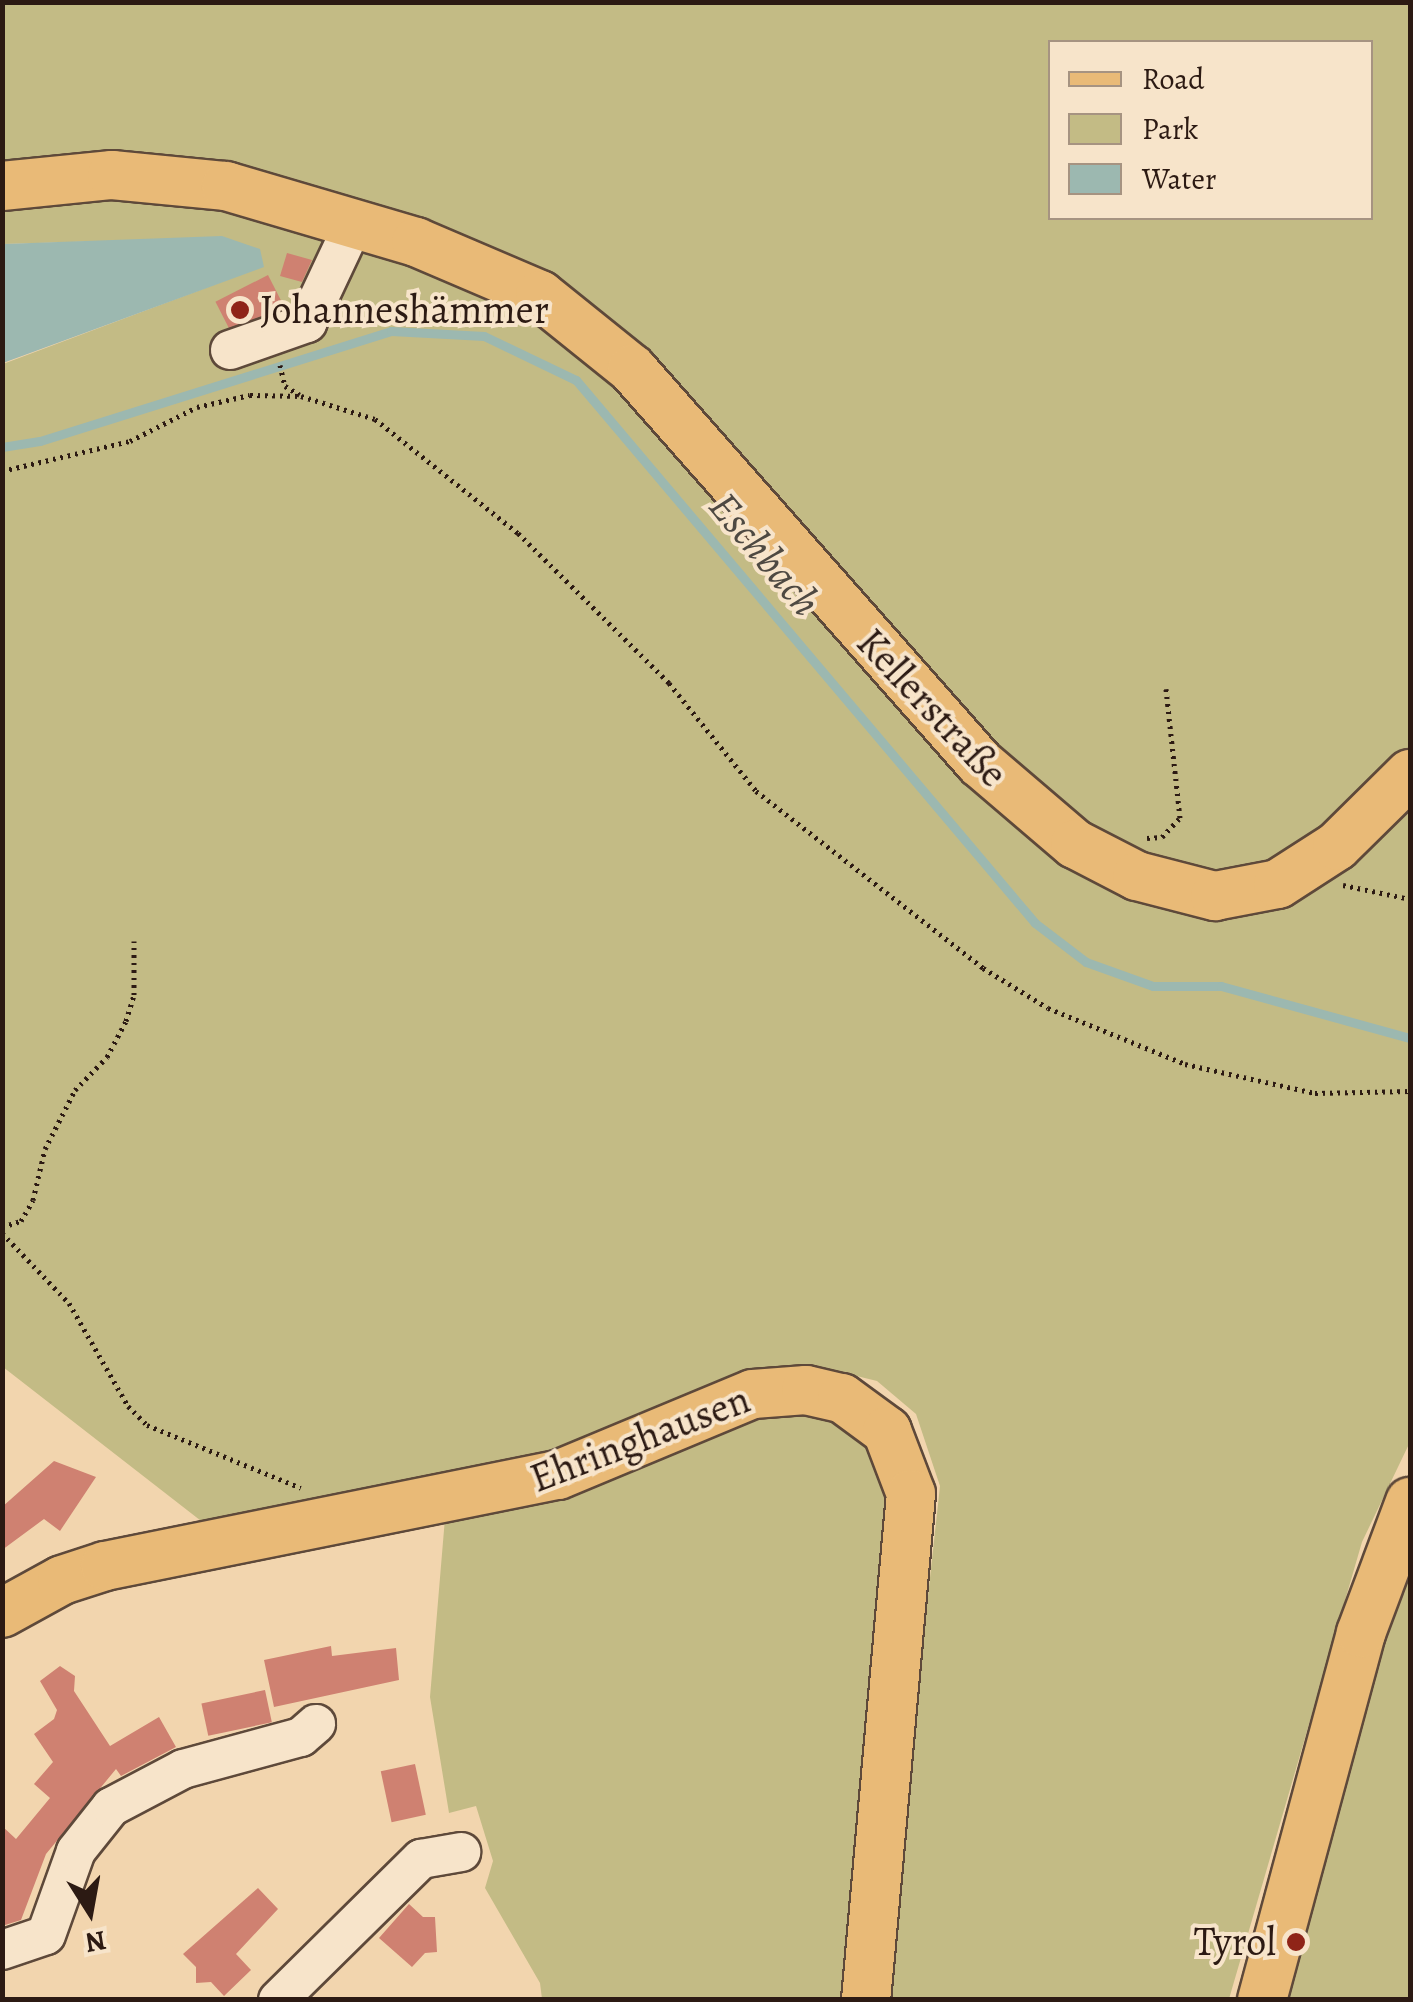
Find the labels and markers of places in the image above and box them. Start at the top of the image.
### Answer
place label: Johanneshämmer [260,286,549,334]
marker: Johanneshämmer [229,299,251,321]
place label: Tyrol [1194,1918,1276,1966]
marker: Tyrol [1285,1931,1307,1953]

